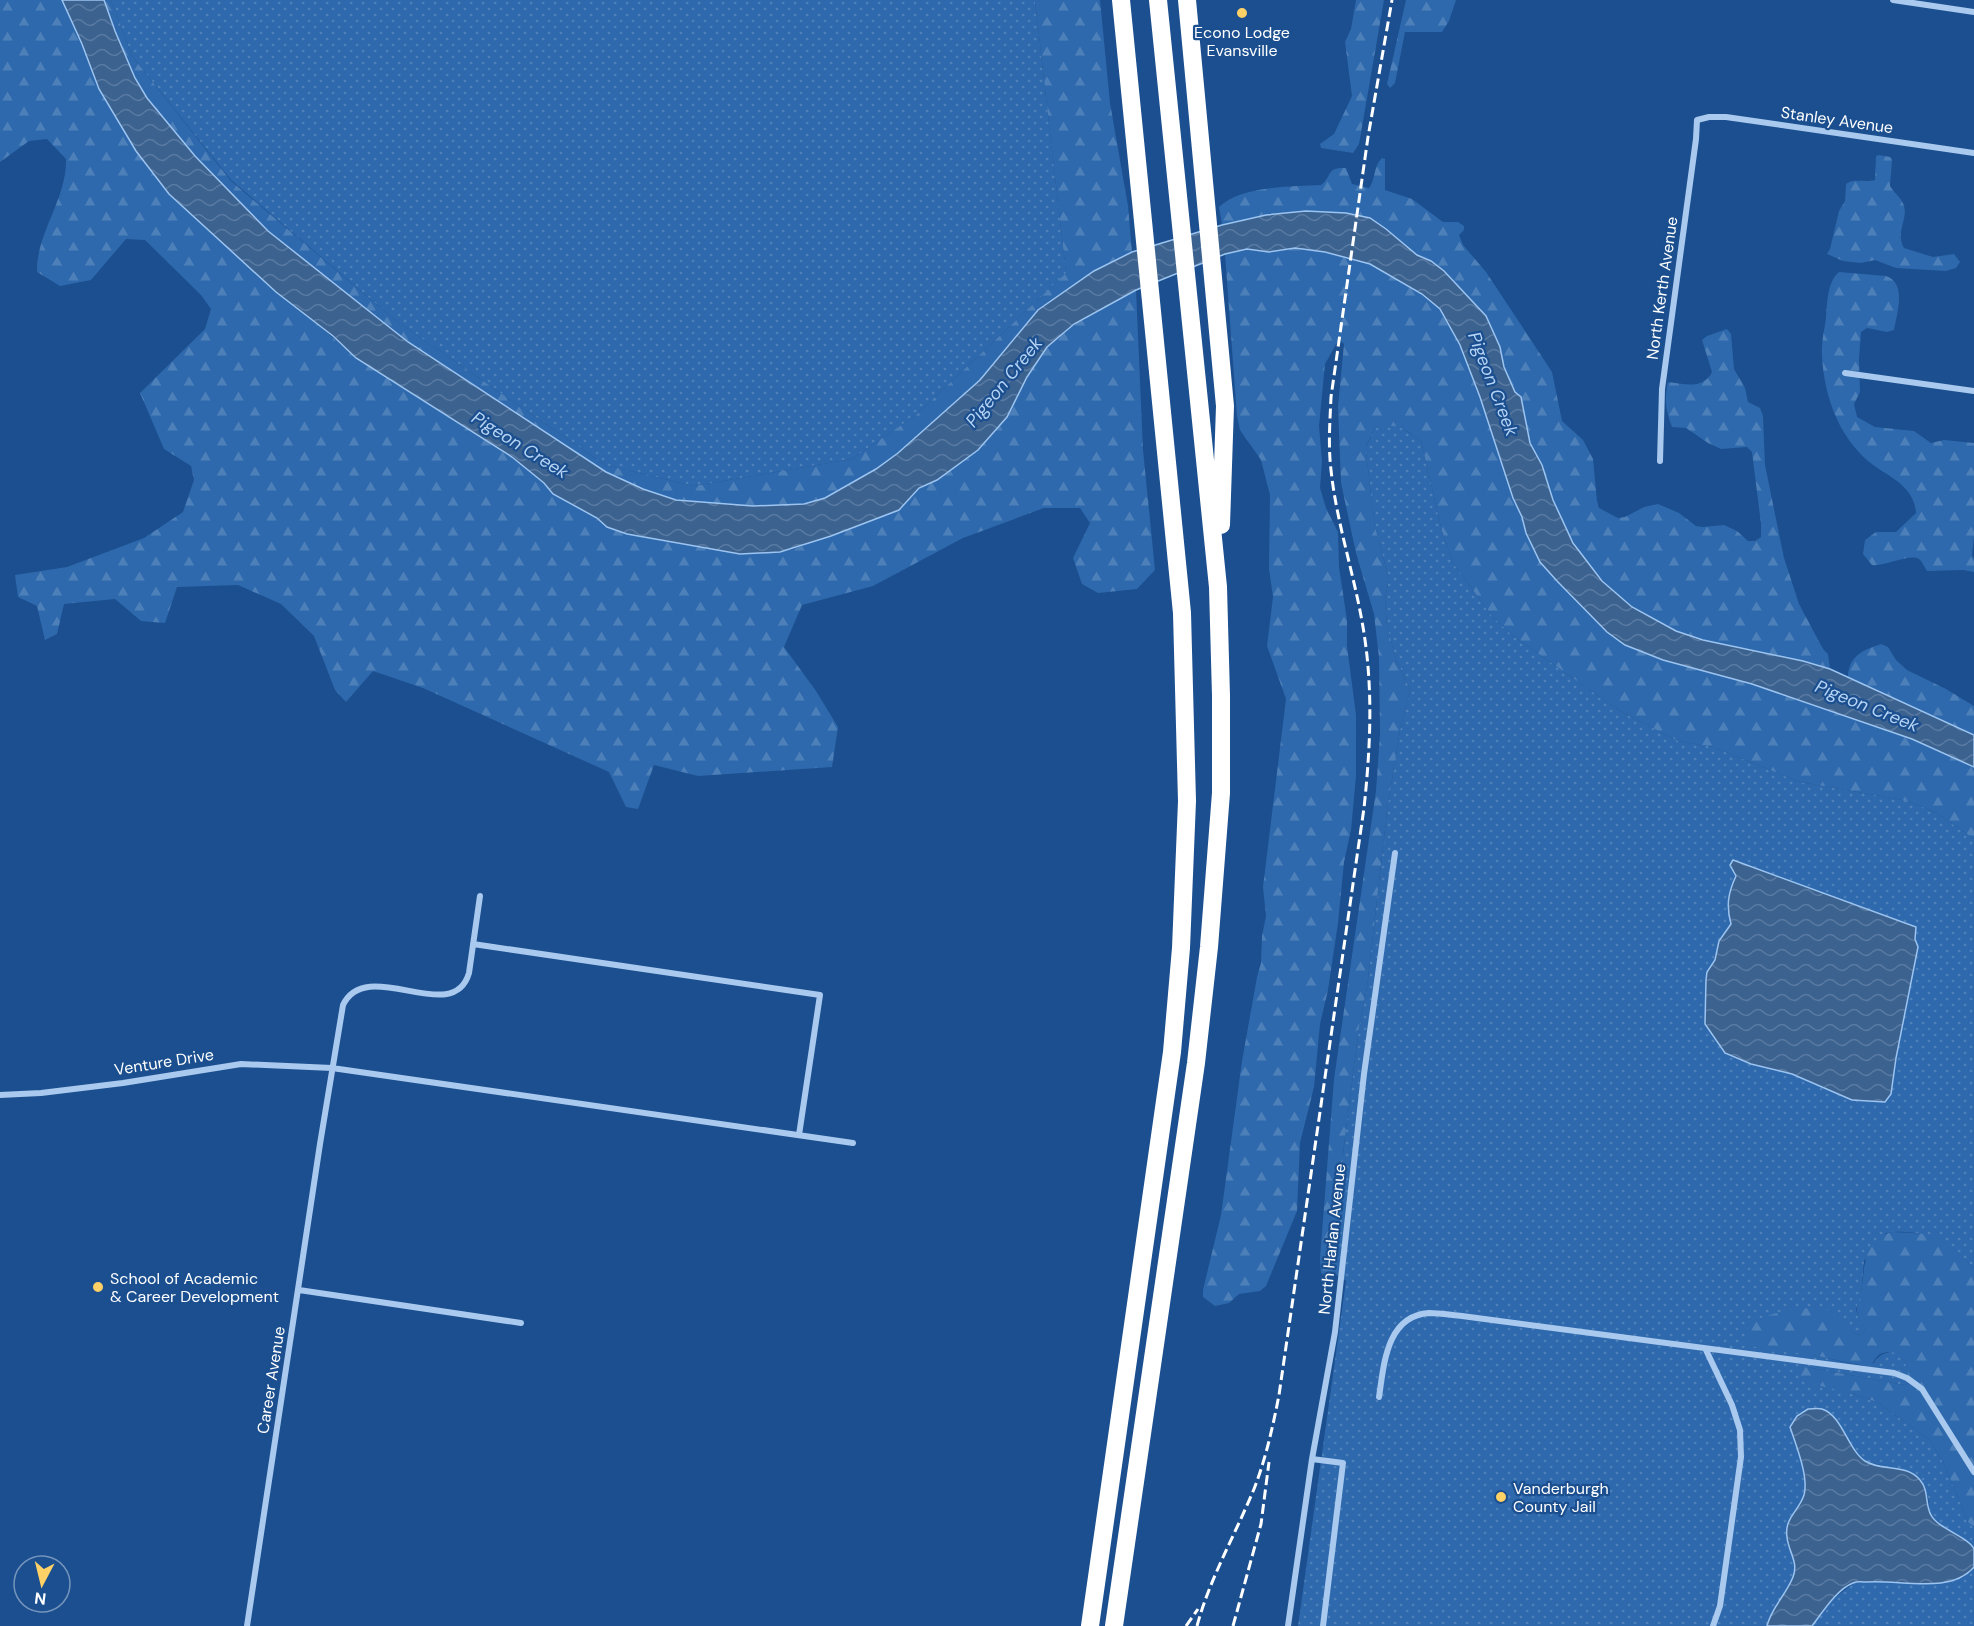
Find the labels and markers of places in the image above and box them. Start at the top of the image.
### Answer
marker: Econo Lodge Evansville [1235,6,1249,20]
place label: Econo Lodge Evansville [1194,22,1290,61]
place label: School of Academic & Career Development [110,1268,279,1307]
marker: School of Academic & Career Development [91,1280,105,1294]
place label: Vanderburgh County Jail [1513,1478,1609,1517]
marker: Vanderburgh County Jail [1494,1490,1508,1504]

